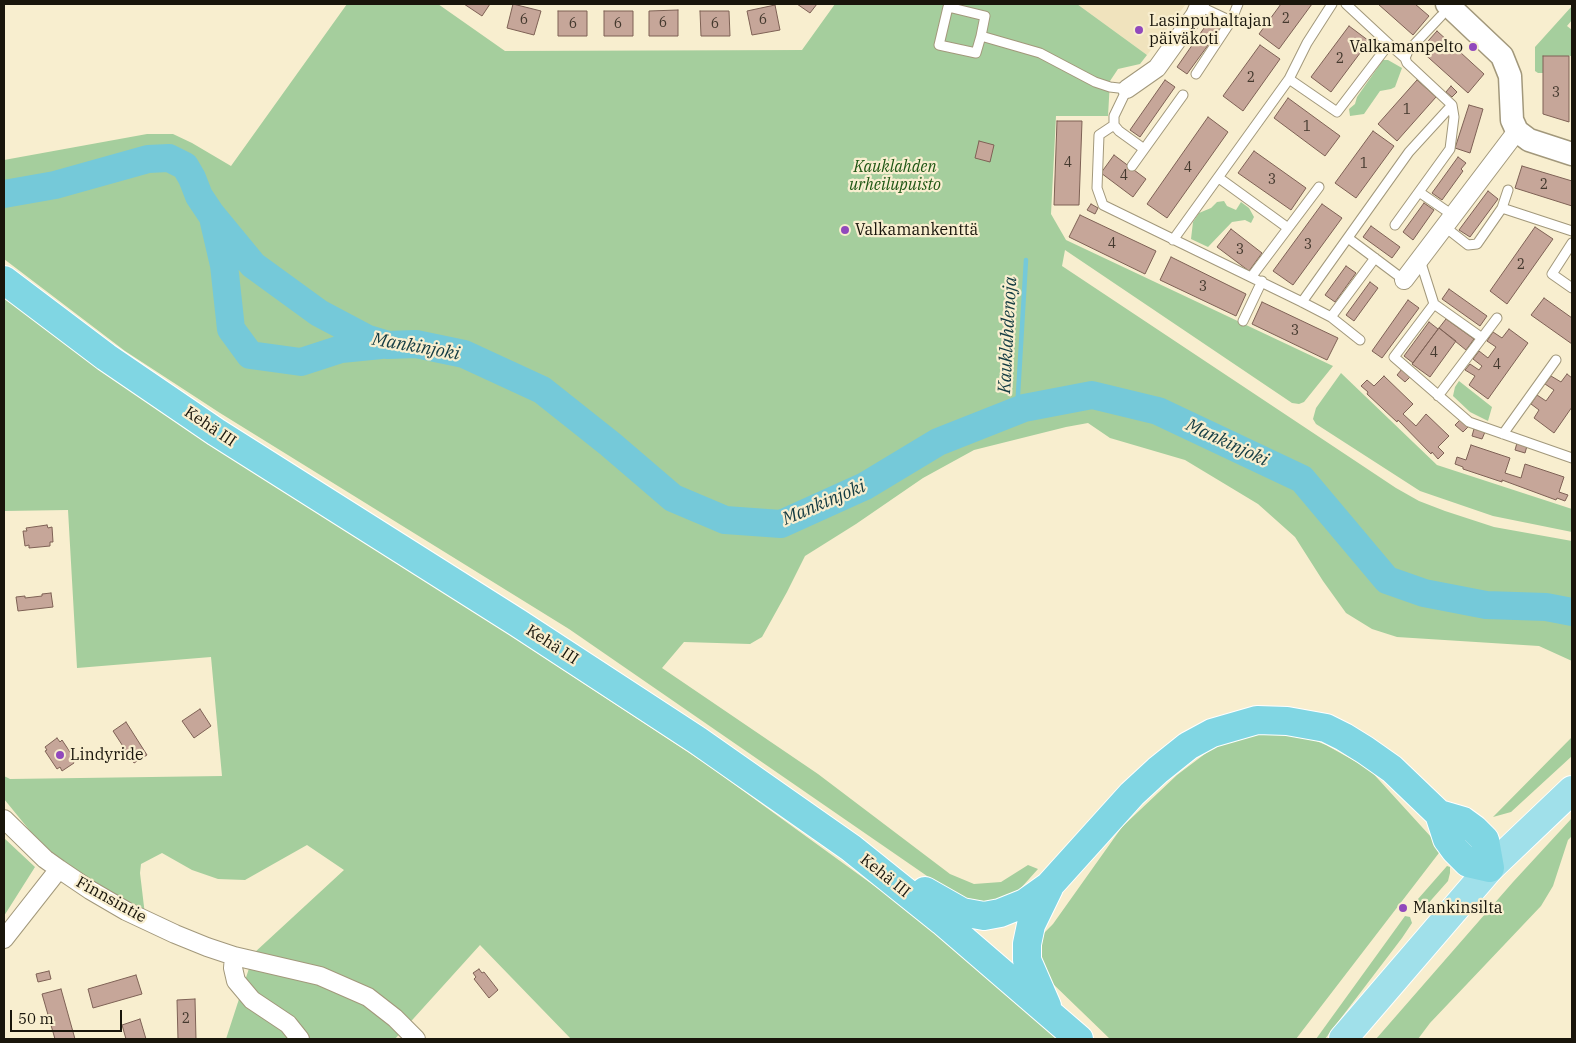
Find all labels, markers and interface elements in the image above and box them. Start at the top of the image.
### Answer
place label: Lasinpuhaltajan päiväkoti [1149,11,1272,49]
house number: 2 [1282,11,1290,27]
house number: 6 [520,12,528,28]
house number: 6 [759,12,767,28]
house number: 6 [659,15,667,31]
house number: 6 [569,16,577,32]
house number: 6 [614,16,622,32]
house number: 6 [711,16,719,32]
marker: Lasinpuhaltajan päiväkoti [1133,24,1145,36]
place label: Valkamanpelto [1350,37,1463,57]
marker: Valkamanpelto [1467,41,1479,53]
house number: 2 [1336,51,1344,67]
house number: 2 [1247,70,1255,86]
house number: 3 [1552,85,1560,101]
house number: 1 [1403,102,1411,118]
house number: 1 [1303,119,1311,135]
house number: 4 [1064,155,1072,171]
house number: 1 [1360,156,1368,172]
park label: Kauklahden urheilupuisto [849,157,941,195]
house number: 4 [1184,160,1192,176]
house number: 4 [1120,168,1128,184]
house number: 3 [1268,172,1276,188]
house number: 2 [1540,177,1548,193]
place label: Valkamankenttä [855,220,978,240]
marker: Valkamankenttä [839,224,851,236]
house number: 4 [1108,236,1116,252]
house number: 3 [1304,237,1312,253]
house number: 3 [1236,242,1244,258]
house number: 2 [1517,257,1525,273]
water label: Kauklahdenoja [994,276,1022,394]
house number: 3 [1199,279,1207,295]
house number: 3 [1291,323,1299,339]
water label: Mankinjoki [371,329,461,365]
house number: 4 [1430,345,1438,361]
house number: 4 [1493,357,1501,373]
street label: Kehä III [180,403,240,451]
water label: Mankinjoki [1182,415,1272,471]
water label: Mankinjoki [779,476,869,530]
street label: Kehä III [522,621,582,669]
place label: Lindyride [70,745,143,765]
marker: Lindyride [54,749,66,761]
street label: Kehä III [856,850,914,902]
street label: Finnsintie [72,873,150,927]
place label: Mankinsilta [1413,898,1503,918]
marker: Mankinsilta [1397,902,1409,914]
scale bar [12,1000,125,1032]
text: 50 m [18,1009,54,1028]
house number: 2 [182,1011,190,1027]

